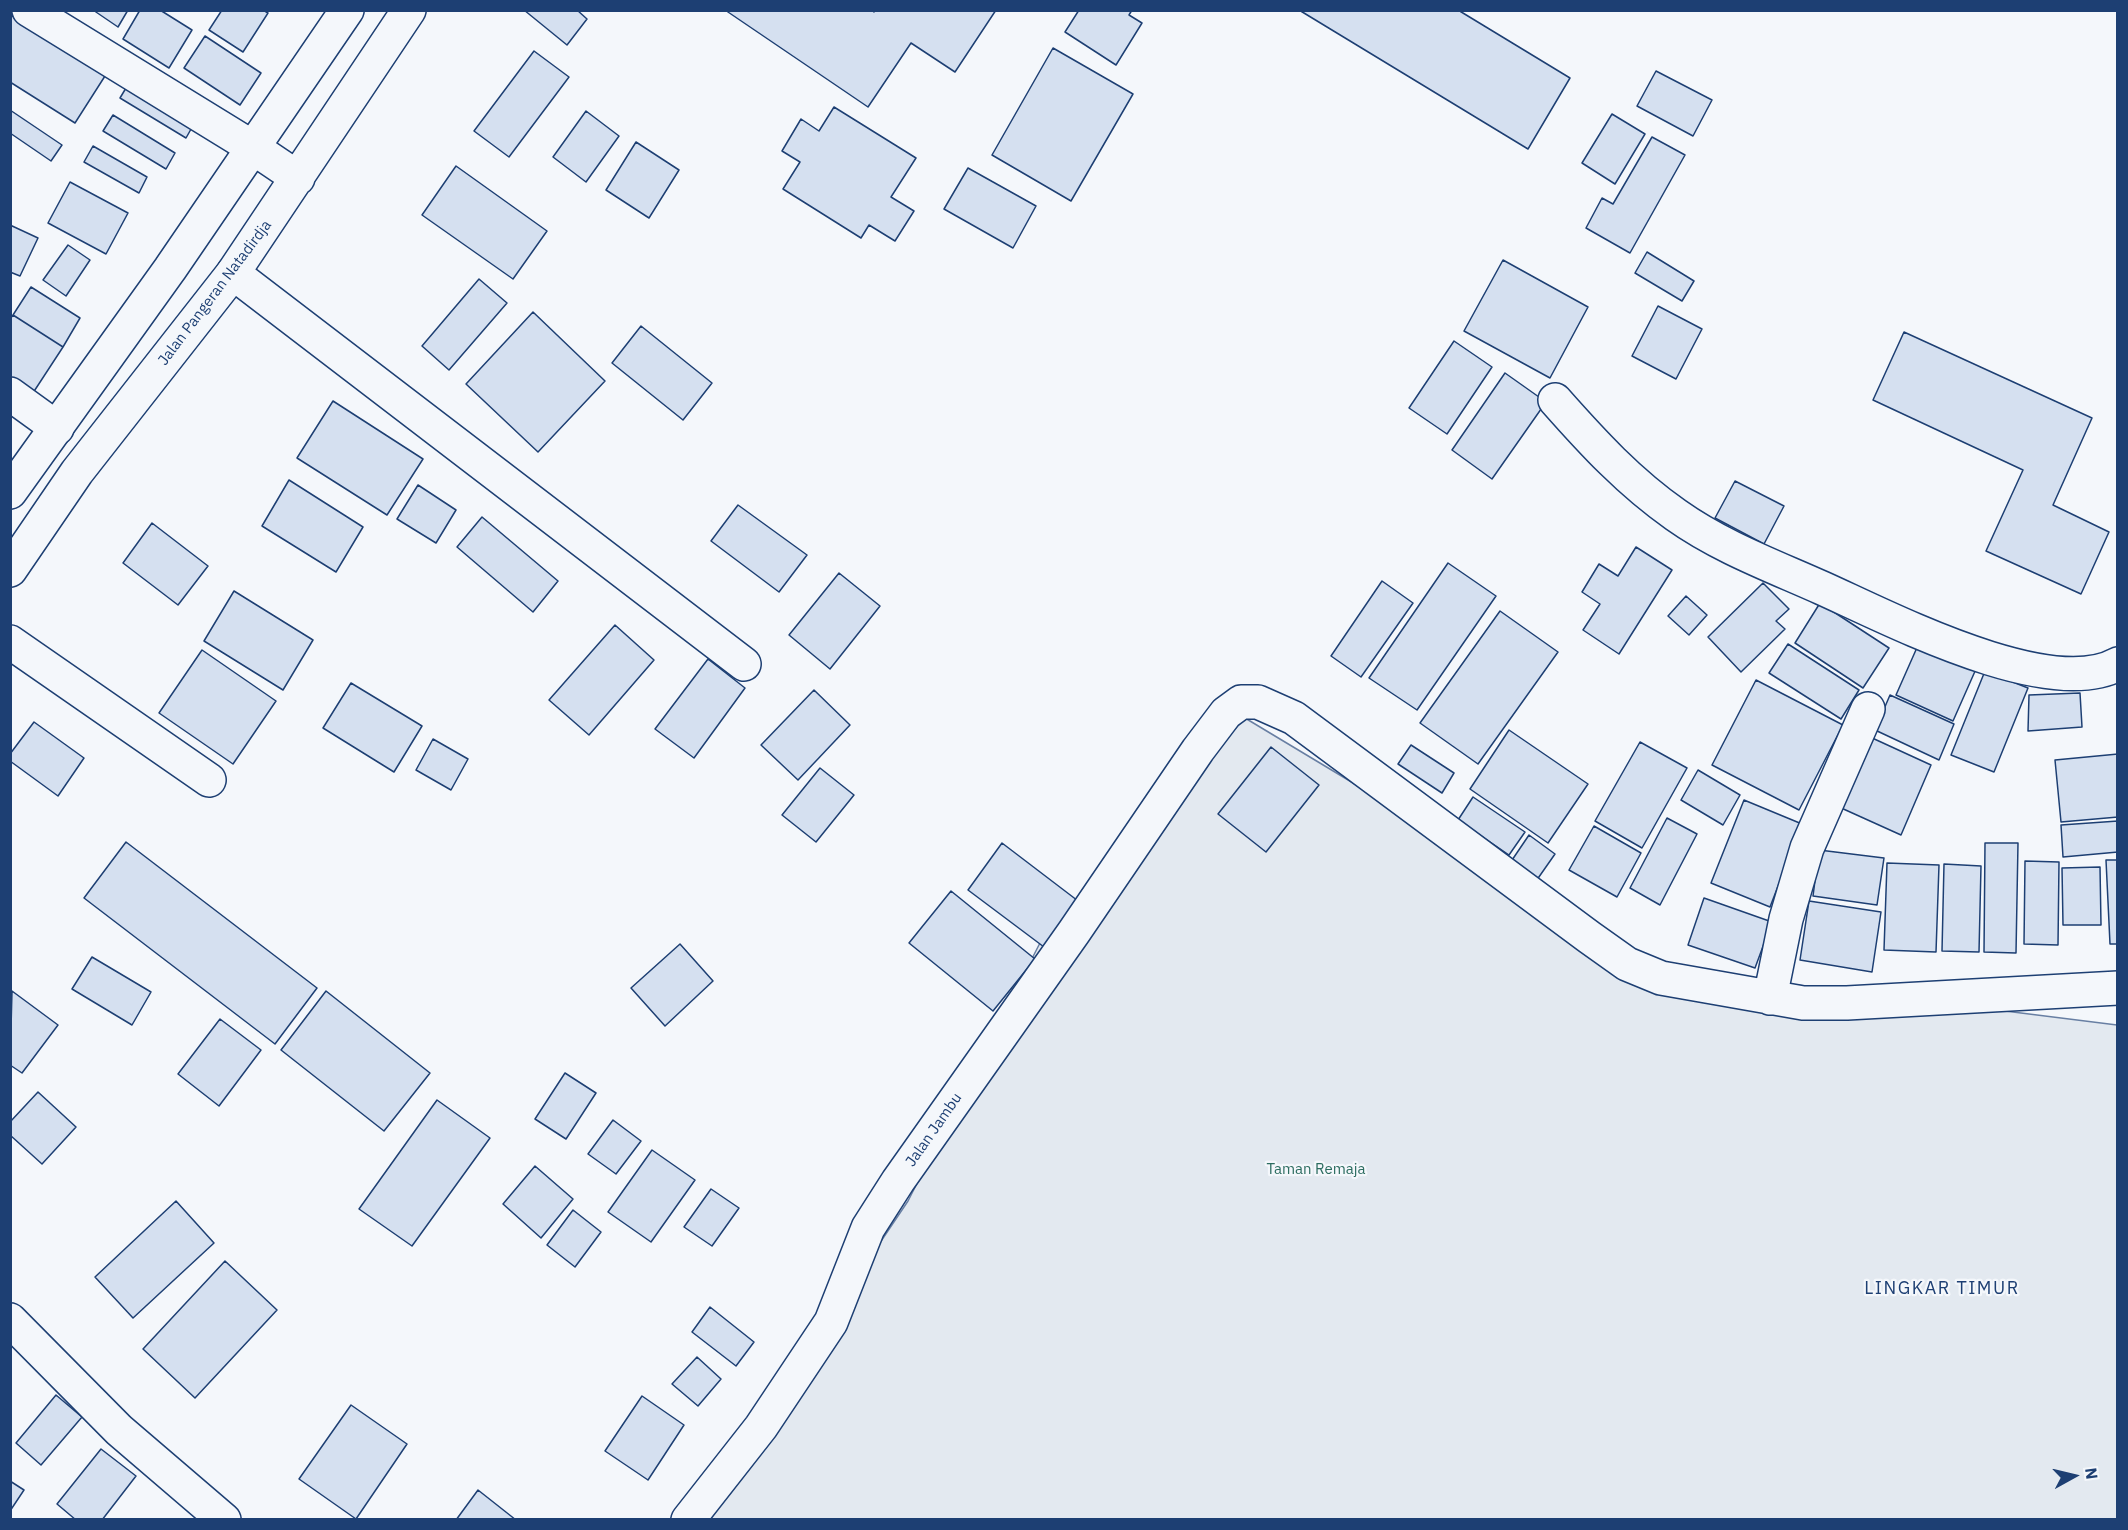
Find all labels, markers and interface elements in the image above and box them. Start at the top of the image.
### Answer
street label: Jalan Pangeran Natadirdja [155,217,275,369]
street label: Jalan Jambu [902,1090,966,1170]
park label: Taman Remaja [1266,1161,1366,1179]
district label: LINGKAR TIMUR [1864,1278,2020,1300]
north arrow [2044,1446,2104,1506]
text: N [2081,1466,2103,1481]

